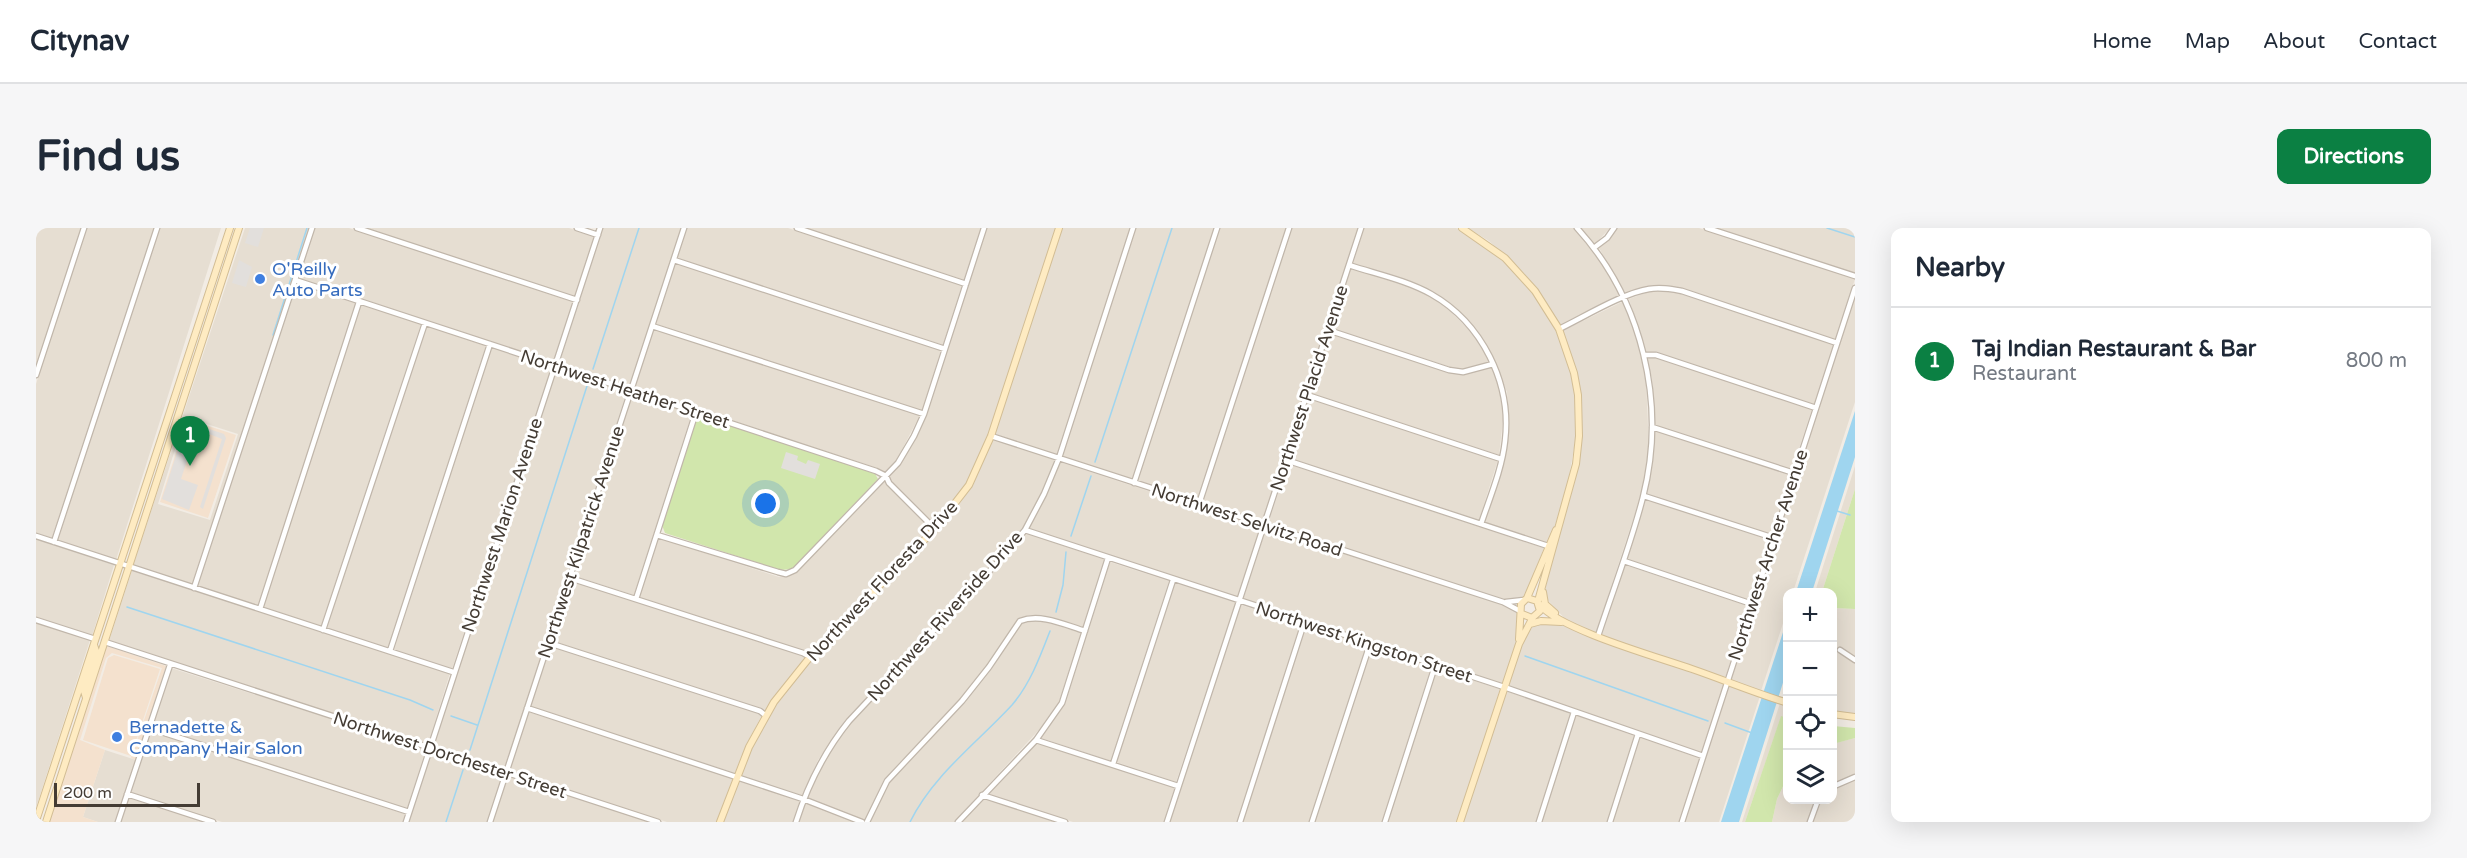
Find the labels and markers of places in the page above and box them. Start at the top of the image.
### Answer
place label: O'Reilly Auto Parts [272,258,363,301]
marker: O'Reilly Auto Parts [253,272,267,286]
pin: 1 [170,416,210,466]
place label: Bernadette & Company Hair Salon [129,716,303,759]
marker: Bernadette & Company Hair Salon [110,730,124,744]

